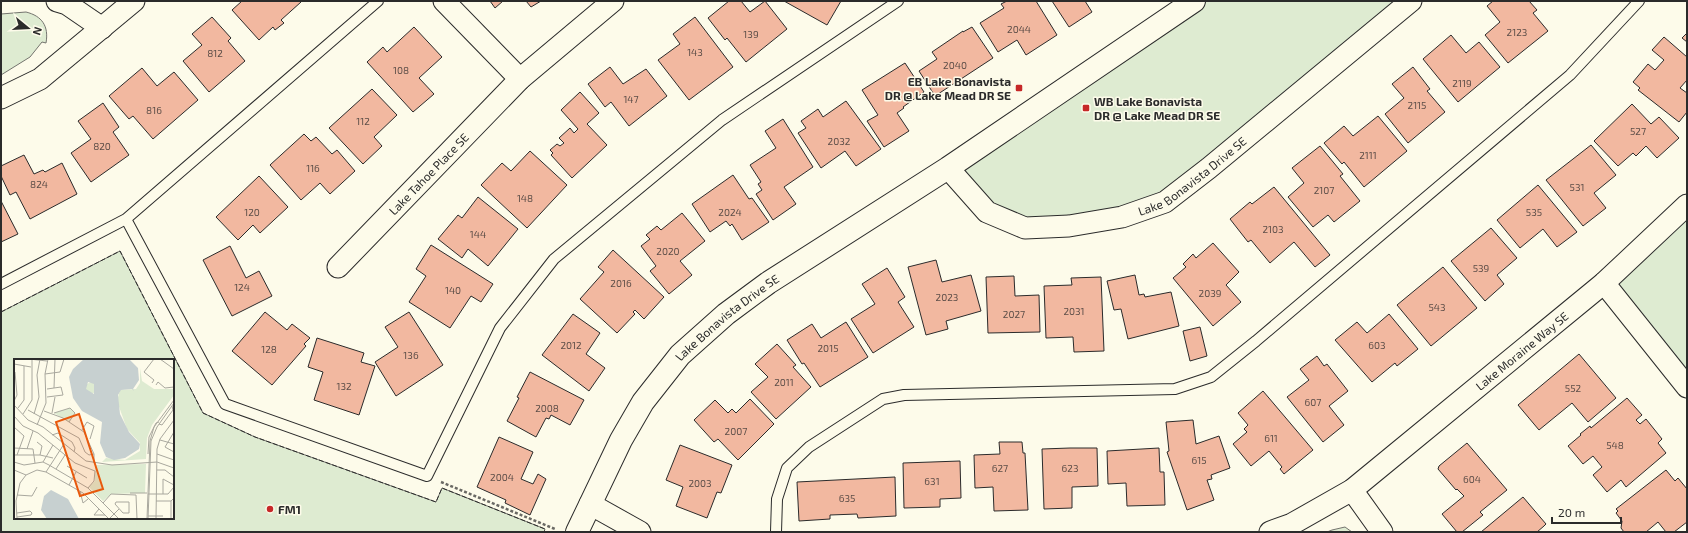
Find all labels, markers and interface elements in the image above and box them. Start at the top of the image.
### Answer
north arrow [8,8,48,48]
house number: 2044 [1007,23,1031,35]
text: N [31,25,45,37]
house number: 2123 [1507,26,1527,38]
house number: 139 [743,28,759,40]
house number: 143 [687,46,703,58]
house number: 812 [207,47,223,59]
house number: 2040 [943,59,967,71]
house number: 108 [393,64,409,76]
place label: EB Lake Bonavista DR @ Lake Mead DR SE [885,74,1011,102]
house number: 2119 [1452,77,1472,89]
marker: EB Lake Bonavista DR @ Lake Mead DR SE [1014,83,1024,93]
house number: 147 [623,93,639,105]
place label: WB Lake Bonavista DR @ Lake Mead DR SE [1094,94,1220,122]
house number: 2115 [1408,99,1426,111]
marker: WB Lake Bonavista DR @ Lake Mead DR SE [1081,103,1091,113]
house number: 816 [146,104,162,116]
house number: 112 [356,115,370,127]
house number: 527 [1630,125,1646,137]
street label: Lake Tahoe Place SE [386,130,471,217]
street label: Lake Bonavista Drive SE [1136,133,1249,218]
house number: 2032 [828,135,851,147]
house number: 820 [93,140,111,152]
house number: 2111 [1359,149,1377,161]
house number: 116 [306,162,320,174]
house number: 824 [30,178,48,190]
house number: 531 [1570,181,1584,193]
house number: 2107 [1314,184,1334,196]
house number: 148 [517,192,533,204]
house number: 120 [244,206,260,218]
house number: 2024 [718,206,742,218]
house number: 535 [1526,206,1542,218]
house number: 2103 [1262,223,1284,235]
house number: 144 [470,228,486,240]
house number: 2020 [656,245,680,257]
house number: 539 [1473,262,1490,274]
street label: Lake Bonavista Drive SE [672,271,782,363]
house number: 2016 [610,277,632,289]
house number: 124 [234,281,250,293]
house number: 140 [445,284,461,296]
house number: 2039 [1199,287,1222,299]
house number: 2023 [936,291,958,303]
house number: 543 [1428,301,1446,313]
house number: 2031 [1063,305,1085,317]
house number: 2027 [1003,308,1025,320]
street label: Lake Moraine Way SE [1473,308,1571,393]
house number: 2012 [560,339,582,351]
house number: 603 [1368,339,1386,351]
house number: 2015 [818,342,839,354]
house number: 128 [261,343,277,355]
house number: 136 [403,349,419,361]
inset map [14,359,174,519]
house number: 2011 [774,376,794,388]
house number: 132 [336,380,352,392]
house number: 552 [1565,382,1582,394]
house number: 607 [1305,396,1321,408]
house number: 2008 [535,402,559,414]
house number: 2007 [725,425,747,437]
house number: 611 [1264,432,1278,444]
house number: 548 [1606,439,1624,451]
house number: 615 [1191,454,1207,466]
house number: 627 [992,462,1008,474]
house number: 623 [1062,462,1078,474]
house number: 2004 [490,471,514,483]
house number: 604 [1463,473,1481,485]
house number: 631 [924,475,940,487]
house number: 2003 [688,477,712,489]
house number: 635 [839,492,855,504]
scale bar [1552,499,1621,525]
place label: FM1 [278,502,301,516]
marker: FM1 [265,504,275,514]
text: 20 m [1558,505,1585,519]

